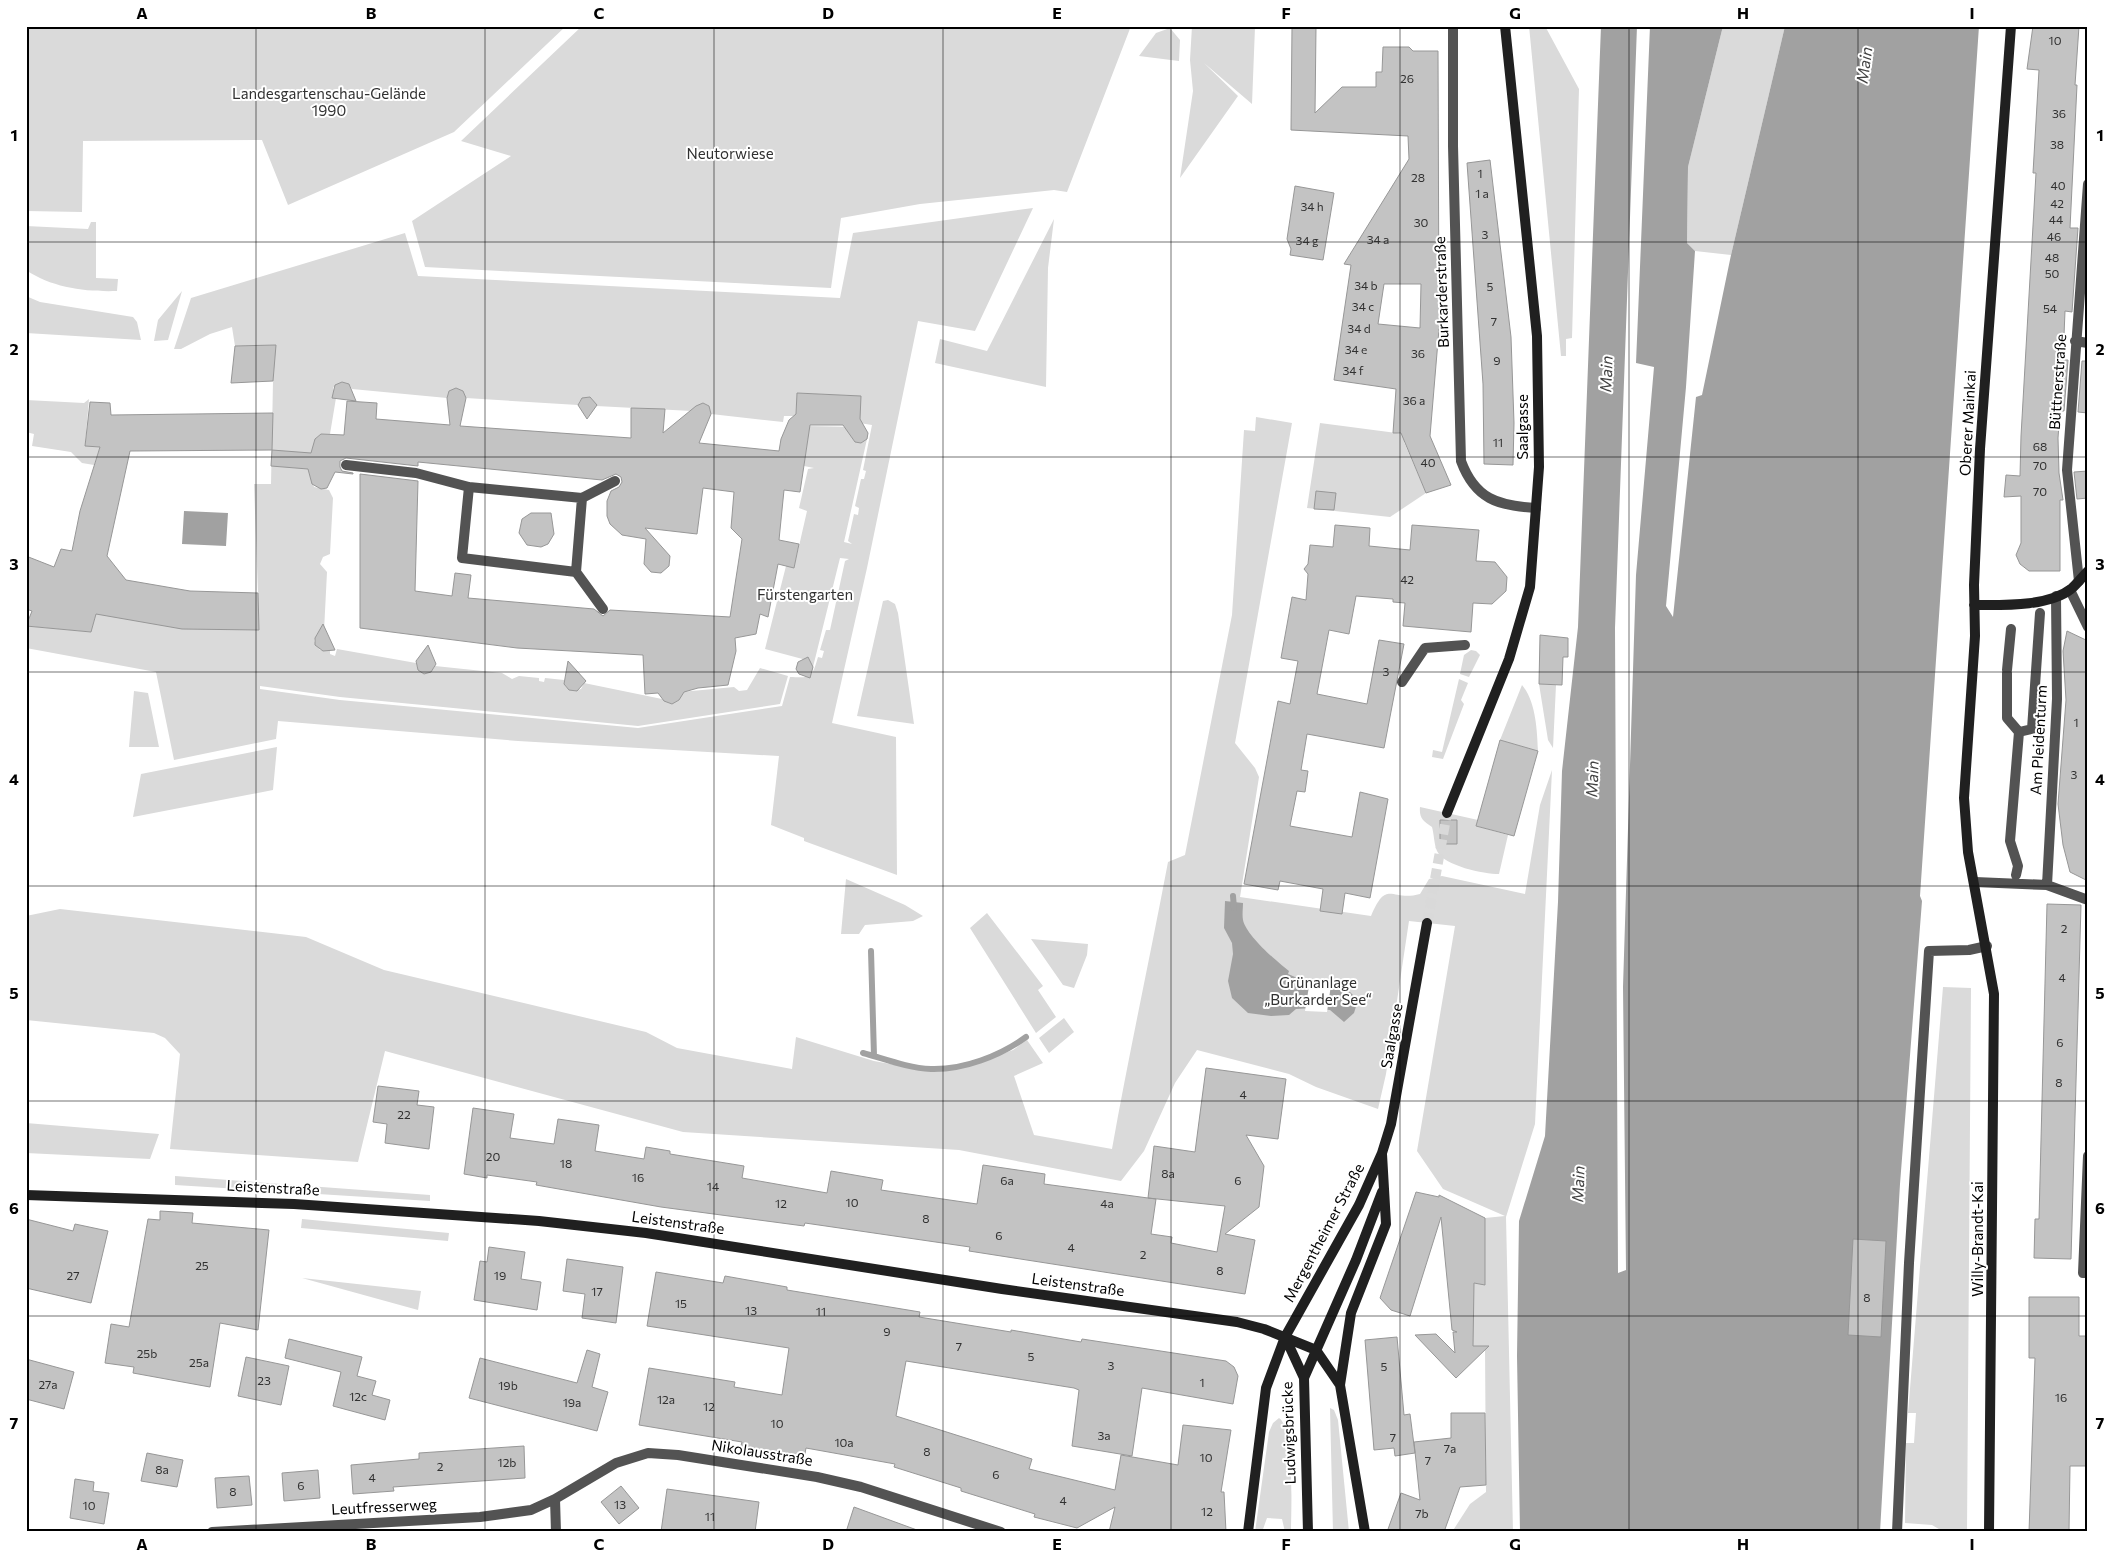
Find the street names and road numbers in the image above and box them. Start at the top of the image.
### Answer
street label: Burkarderstraße [1430,236,1452,348]
street label: Büttnerstraße [2045,333,2069,431]
street label: Oberer Mainkai [1955,370,1979,476]
street label: Saalgasse [1513,394,1531,460]
street label: Am Pleidenturm [2026,685,2050,795]
street label: Saalgasse [1376,1002,1406,1070]
street label: Mergentheimer Straße [1279,1160,1367,1305]
street label: Leistenstraße [226,1176,320,1198]
street label: Willy-Brandt-Kai [1968,1181,1986,1297]
street label: Leistenstraße [631,1207,726,1237]
street label: Leistenstraße [1031,1269,1126,1299]
street label: Ludwigsbrücke [1277,1381,1299,1485]
street label: Nikolausstraße [710,1435,814,1469]
street label: Leutfresserweg [331,1494,437,1518]

